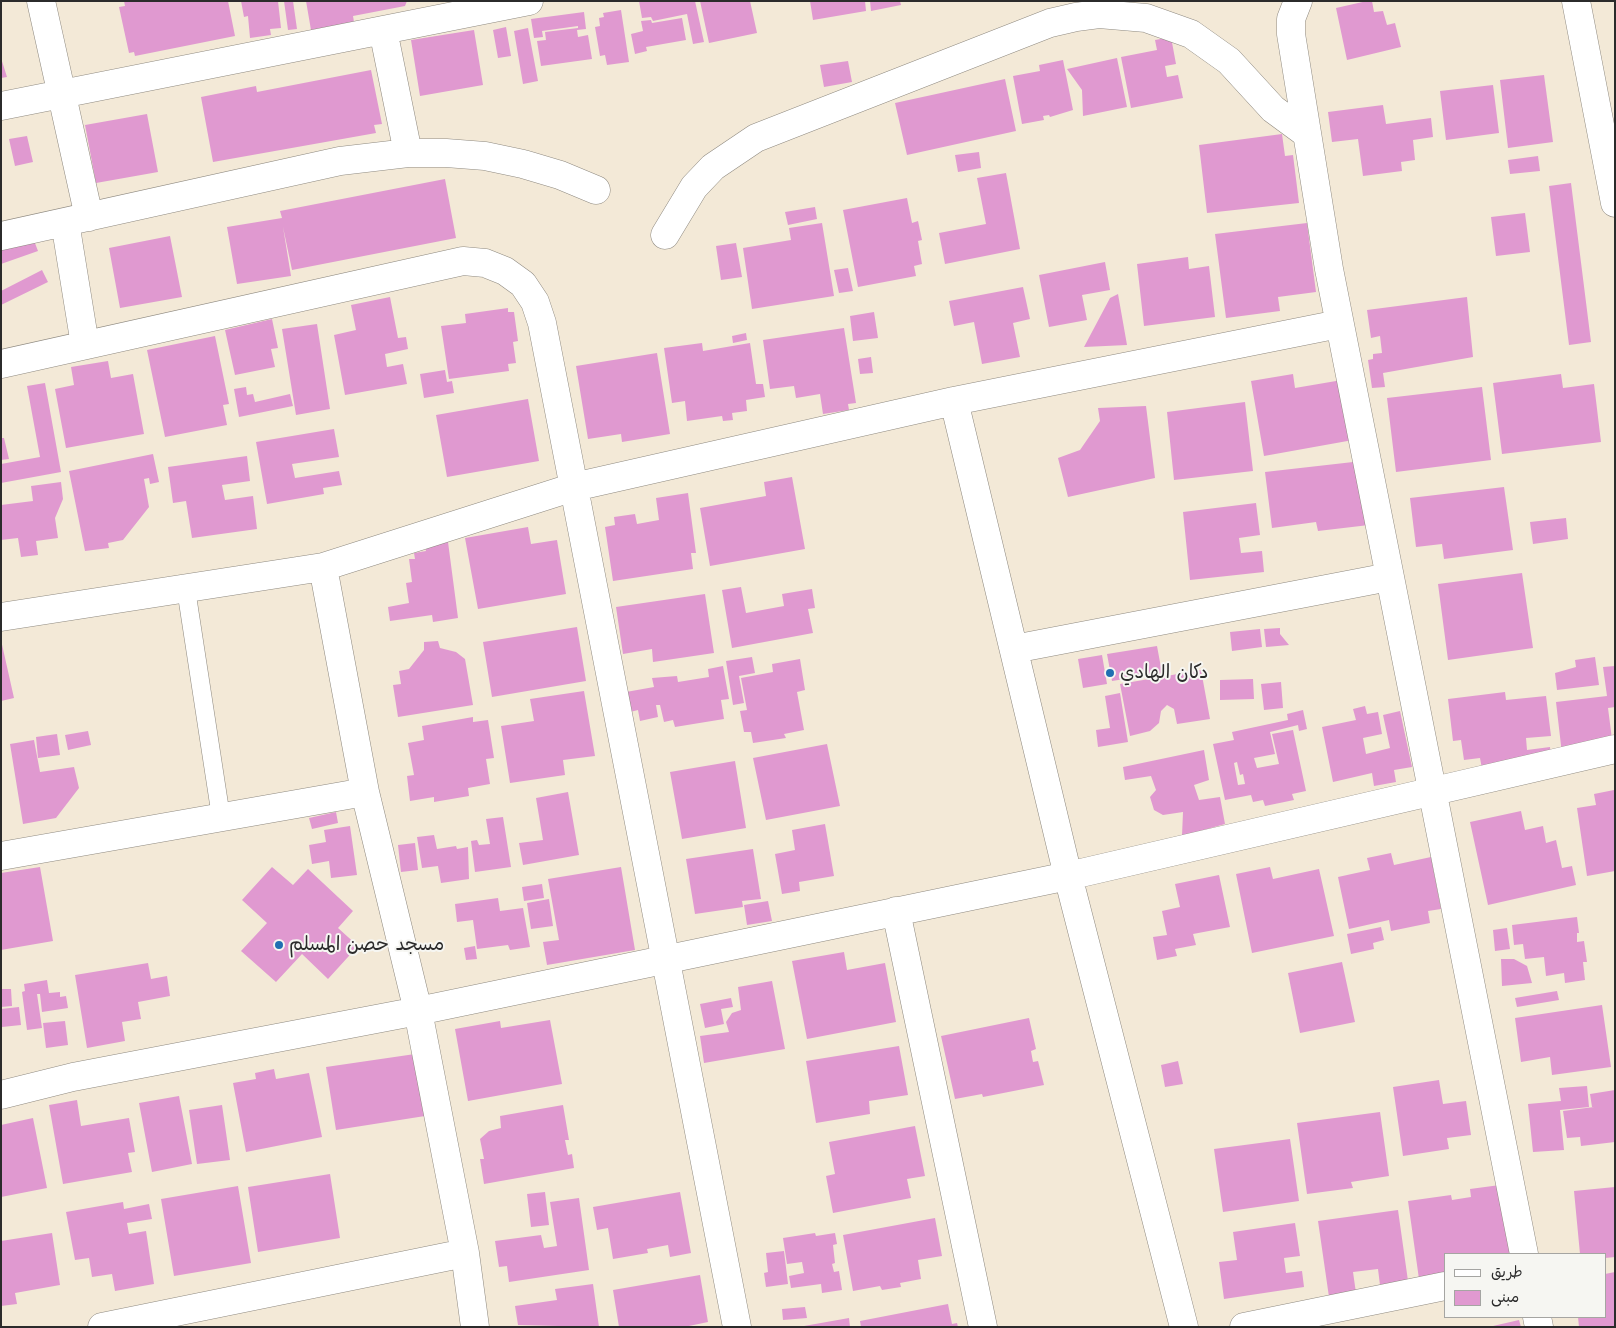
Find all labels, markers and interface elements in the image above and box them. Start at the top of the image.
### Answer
place label: دكان الهادي [1120,662,1208,684]
marker: دكان الهادي [1104,667,1116,679]
place label: مسجد حصن المسلم [289,934,444,956]
marker: مسجد حصن المسلم [273,939,285,951]
legend [1444,1253,1606,1318]
text: طريق [1491,1263,1523,1281]
text: مبنى [1491,1288,1519,1306]

